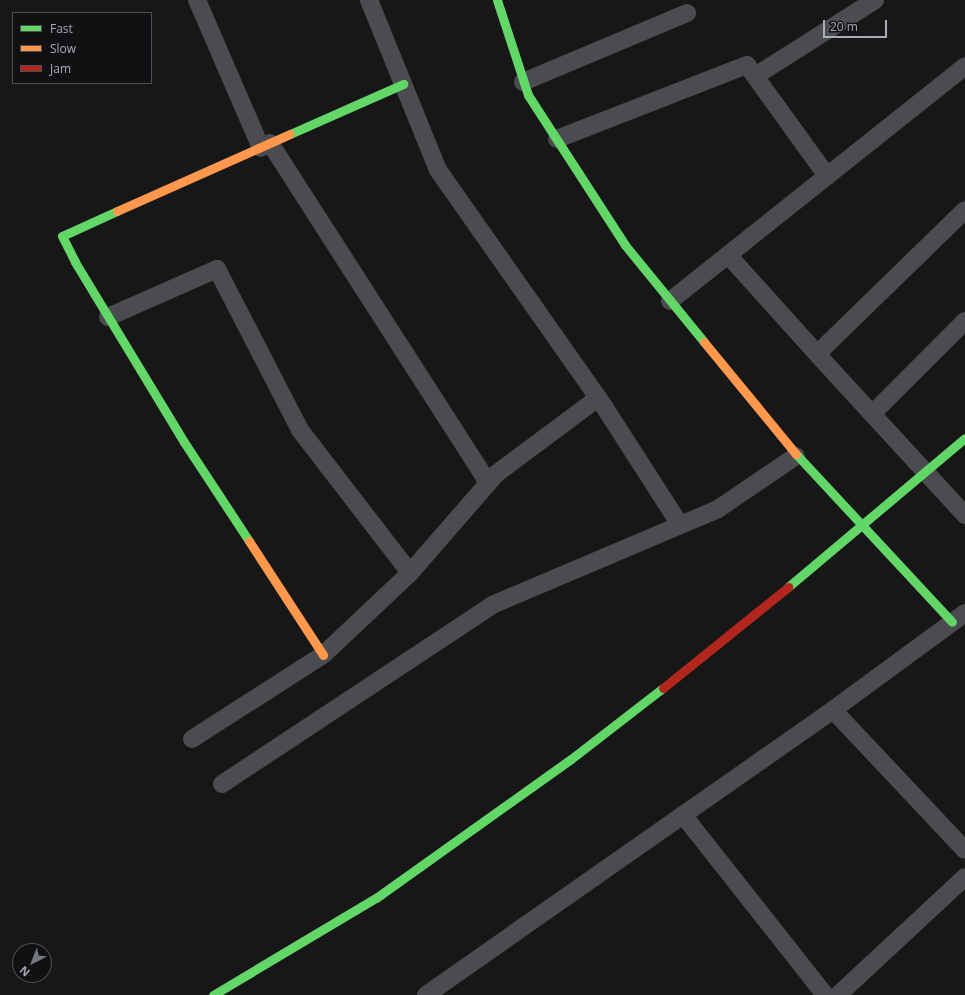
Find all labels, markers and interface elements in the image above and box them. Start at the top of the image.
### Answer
legend [12,12,152,84]
scale bar [825,12,889,38]
text: 20 m [830,18,858,35]
text: Fast [50,20,73,37]
text: Slow [50,40,76,57]
text: Jam [50,60,71,77]
north arrow [12,943,52,983]
text: N [16,963,33,980]

